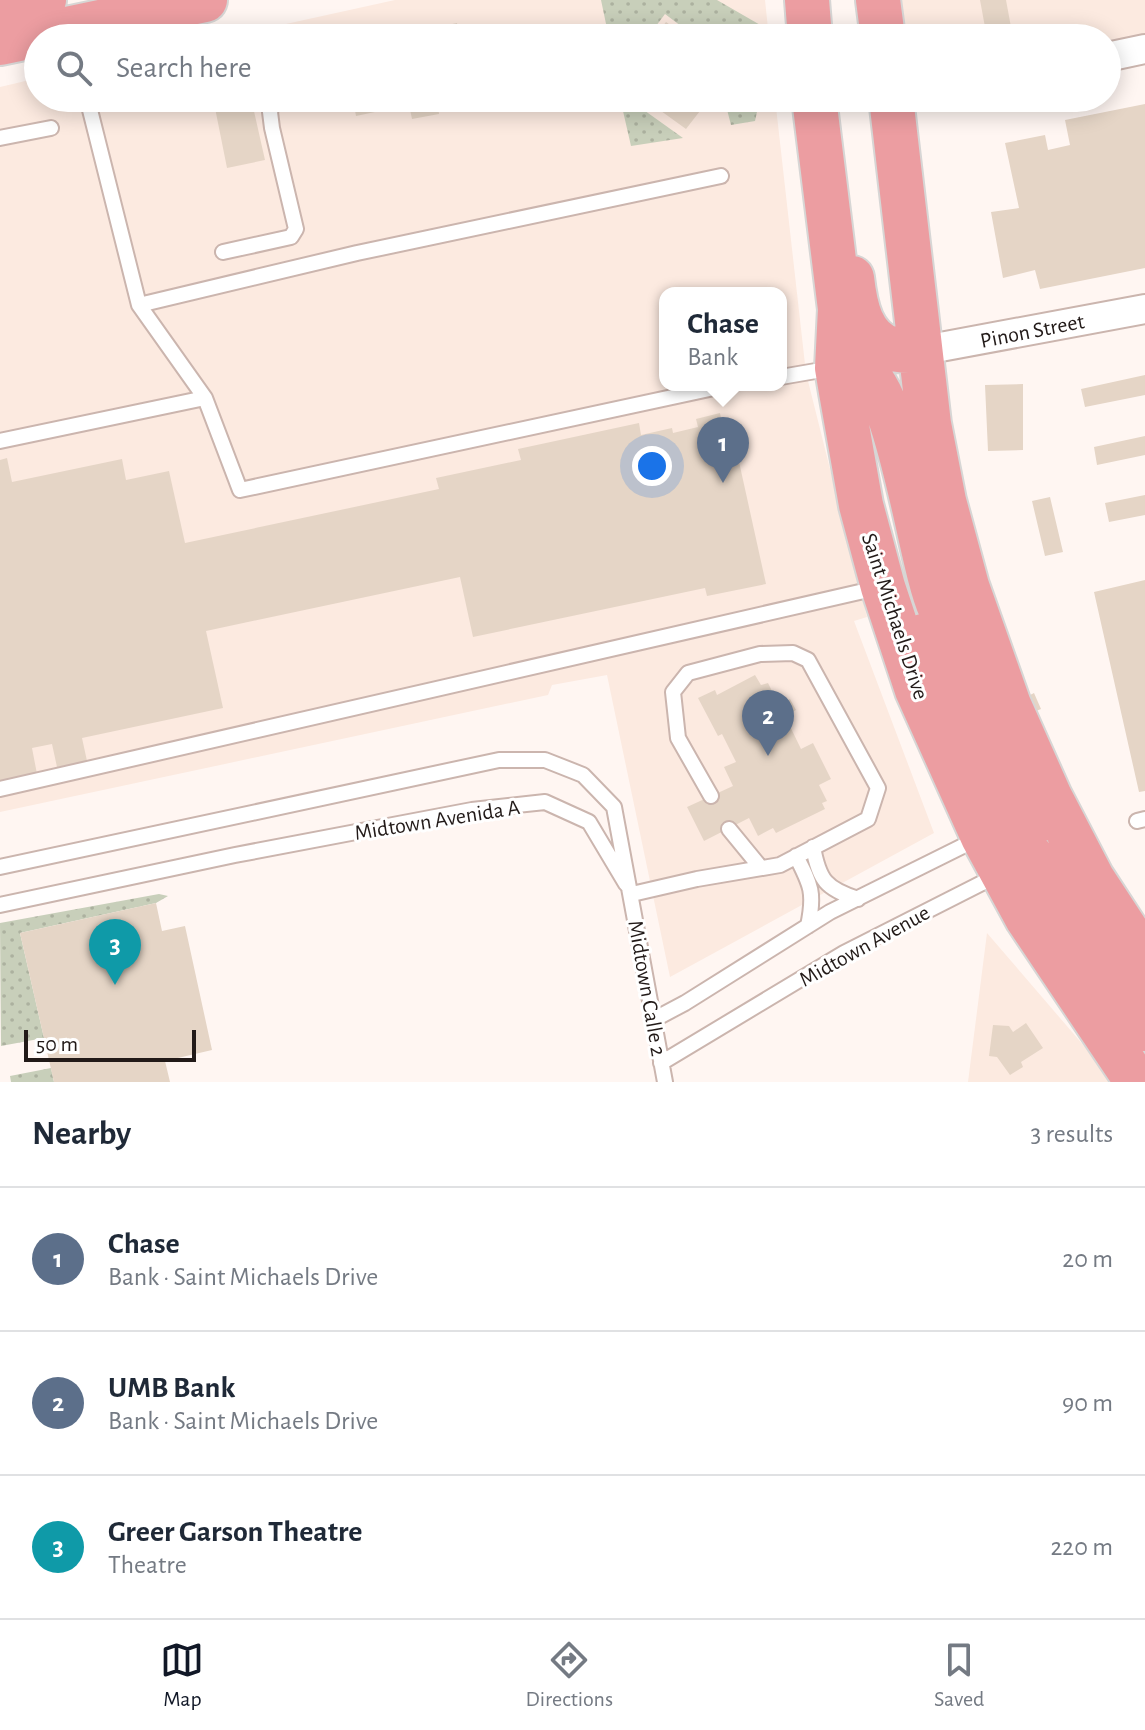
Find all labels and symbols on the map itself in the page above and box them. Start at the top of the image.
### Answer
street label: Pinon Street [978,310,1086,352]
pin: 1 [697,417,749,483]
your location [632,446,672,486]
street label: Saint Michaels Drive [858,531,932,702]
pin: 2 [742,690,794,756]
street label: Midtown Avenida A [353,796,522,844]
street label: Midtown Avenue [796,901,933,991]
pin: 3 [89,919,141,985]
street label: Midtown Calle 2 [624,919,670,1058]
scale bar [24,1026,196,1062]

